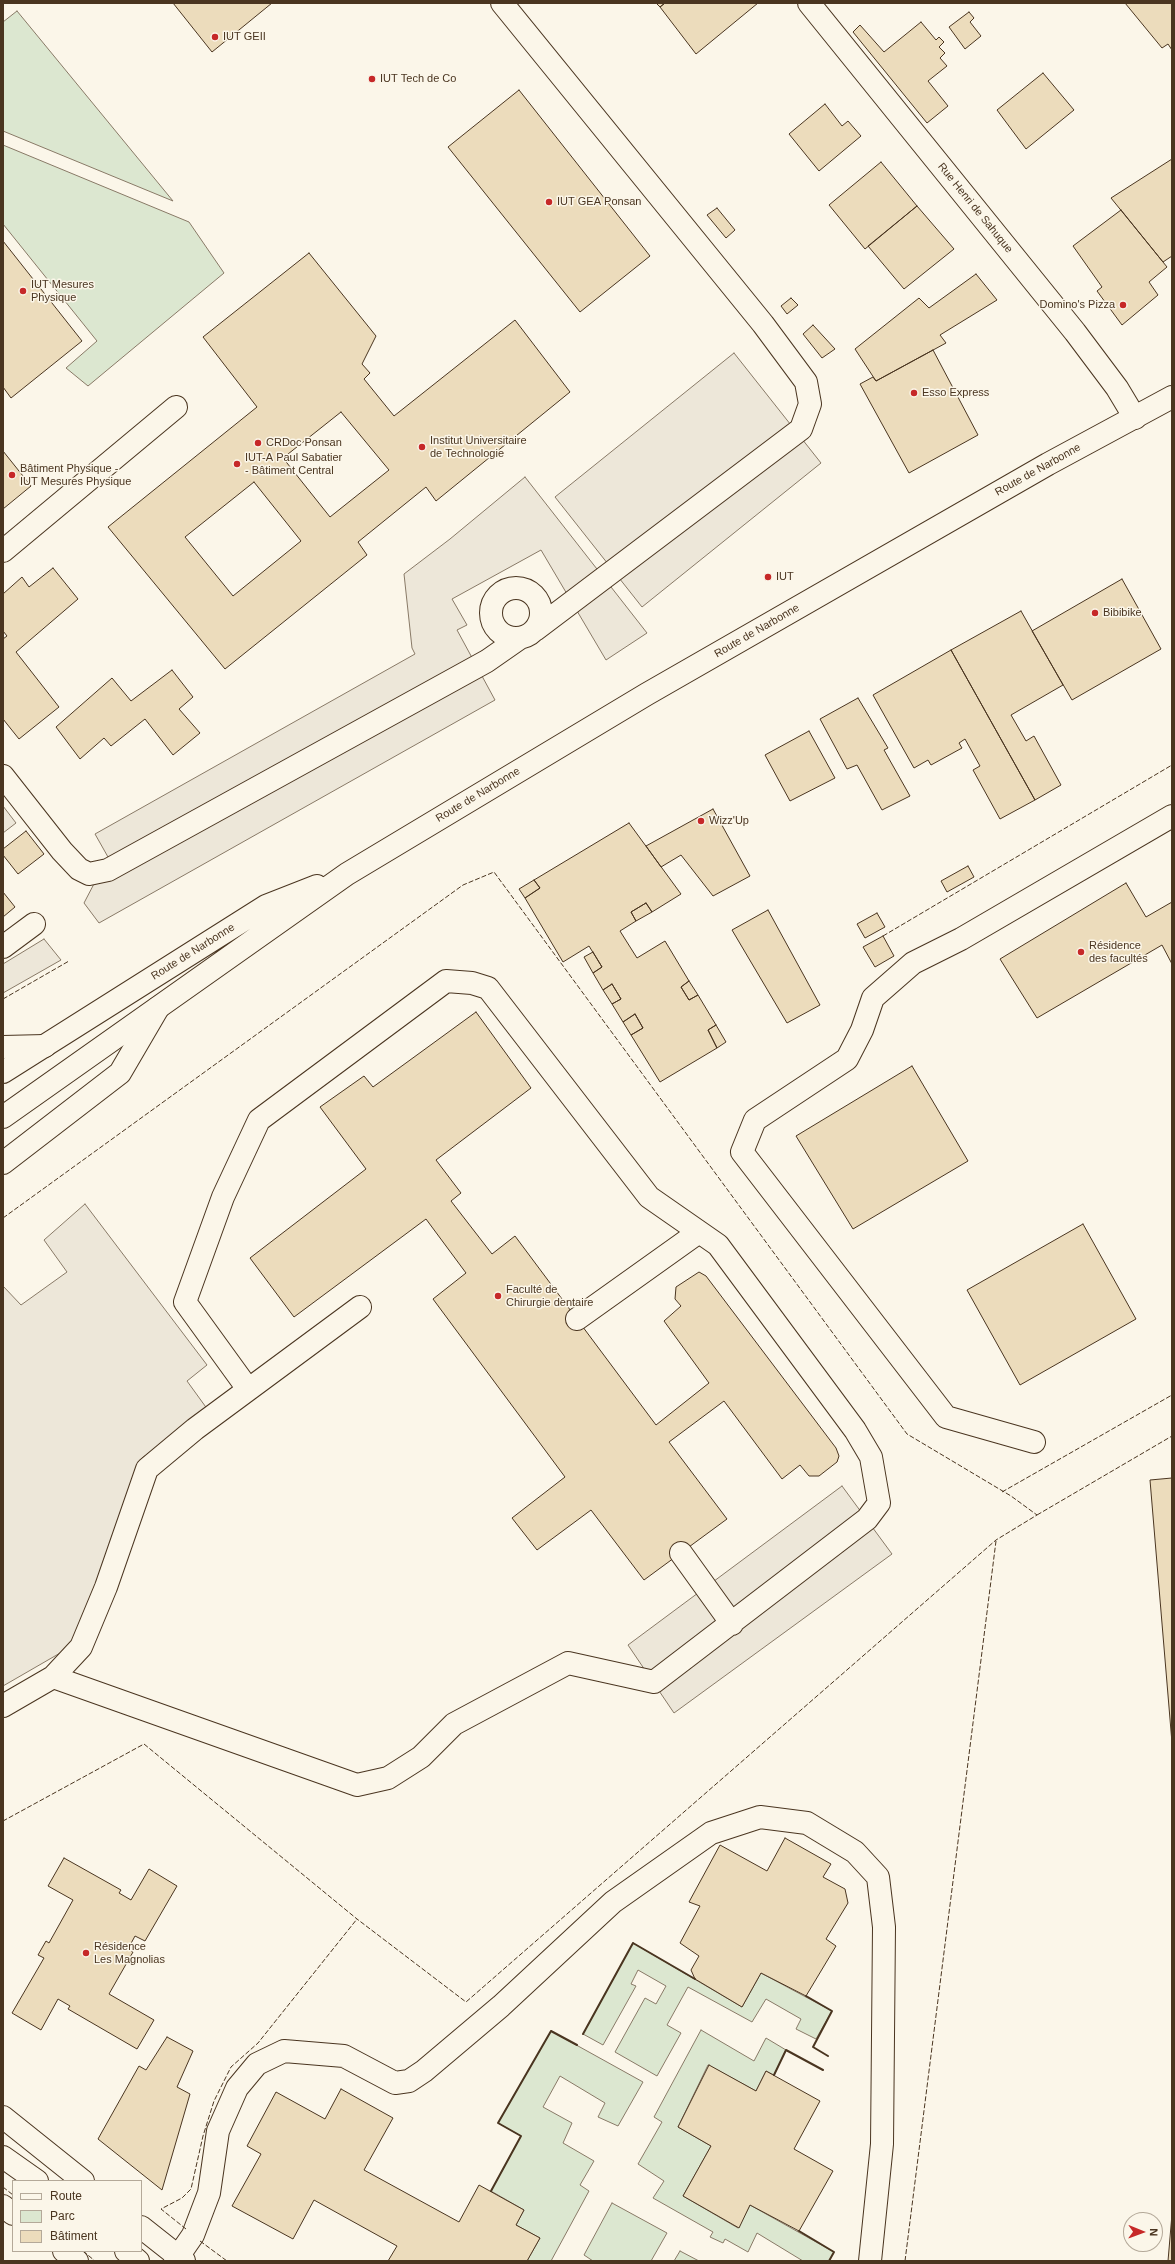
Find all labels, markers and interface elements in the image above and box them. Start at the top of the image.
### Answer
place label: IUT GEII [223,30,266,44]
marker: IUT GEII [210,32,220,42]
place label: IUT Tech de Co [380,72,456,86]
marker: IUT Tech de Co [367,74,377,84]
street label: Rue Henri de Sahuque [935,160,1015,256]
place label: IUT GEA Ponsan [557,195,641,209]
marker: IUT GEA Ponsan [544,197,554,207]
place label: IUT Mesures Physique [31,278,94,304]
marker: IUT Mesures Physique [18,286,28,296]
place label: Domino's Pizza [1040,298,1115,312]
marker: Domino's Pizza [1118,300,1128,310]
place label: Esso Express [922,386,989,400]
marker: Esso Express [909,388,919,398]
place label: Institut Universitaire de Technologie [430,434,527,460]
place label: CRDoc Ponsan [266,436,342,450]
marker: CRDoc Ponsan [253,438,263,448]
street label: Route de Narbonne [993,441,1083,499]
marker: Institut Universitaire de Technologie [417,442,427,452]
place label: IUT-A Paul Sabatier - Bâtiment Central [245,451,342,477]
marker: IUT-A Paul Sabatier - Bâtiment Central [232,459,242,469]
place label: Bâtiment Physique - IUT Mesures Physique [20,462,131,488]
marker: Bâtiment Physique - IUT Mesures Physique [7,470,17,480]
place label: IUT [776,570,794,584]
marker: IUT [763,572,773,582]
street label: Route de Narbonne [712,601,802,661]
place label: Bibibike [1103,606,1142,620]
marker: Bibibike [1090,608,1100,618]
street label: Route de Narbonne [433,765,523,825]
place label: Wizz'Up [709,814,749,828]
marker: Wizz'Up [696,816,706,826]
street label: Route de Narbonne [149,921,237,983]
place label: Résidence des facultés [1089,939,1148,965]
marker: Résidence des facultés [1076,947,1086,957]
place label: Faculté de Chirurgie dentaire [506,1283,593,1309]
marker: Faculté de Chirurgie dentaire [493,1291,503,1301]
place label: Résidence Les Magnolias [94,1940,165,1966]
marker: Résidence Les Magnolias [81,1948,91,1958]
legend [12,2180,142,2252]
text: Route [50,2189,82,2203]
text: Parc [50,2209,75,2223]
north arrow [1123,2212,1163,2252]
text: N [1148,2228,1160,2236]
text: Bâtiment [50,2229,97,2243]

